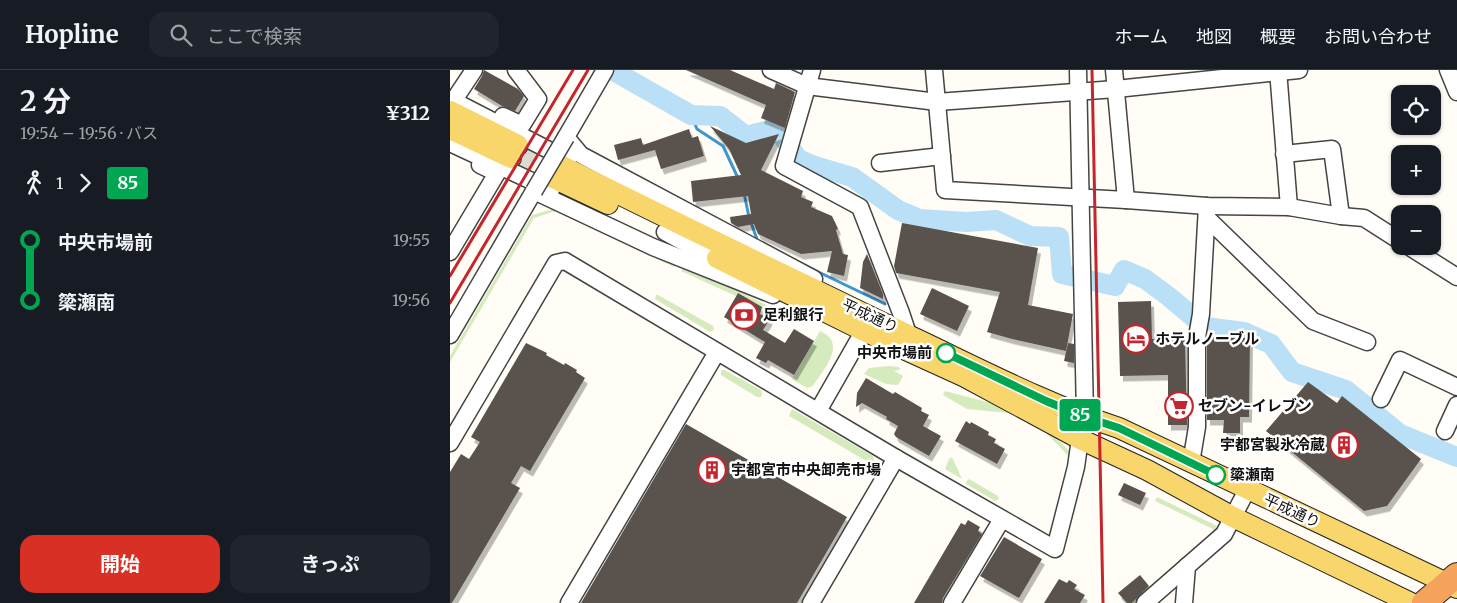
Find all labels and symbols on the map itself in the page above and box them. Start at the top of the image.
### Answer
street label: 平成通り [839,294,901,337]
bank icon: 足利銀行 [729,300,759,330]
place label: 足利銀行 [763,305,823,324]
hotel icon: ホテルノーブル [1121,324,1151,354]
place label: ホテルノーブル [1155,329,1259,348]
place label: 中央市場前 [857,343,932,362]
marker: 中央市場前 [936,343,956,363]
supermarket icon: セブン-イレブン [1164,391,1194,421]
place label: セブン-イレブン [1198,396,1312,415]
line badge: 85 [1058,399,1102,431]
building icon: 宇都宮製氷冷蔵 [1329,430,1359,460]
place label: 宇都宮製氷冷蔵 [1220,435,1325,454]
building icon: 宇都宮市中央卸売市場 [697,455,727,485]
place label: 宇都宮市中央卸売市場 [731,460,881,479]
marker: 簗瀬南 [1206,465,1226,485]
place label: 簗瀬南 [1230,465,1275,484]
street label: 平成通り [1261,489,1323,532]

